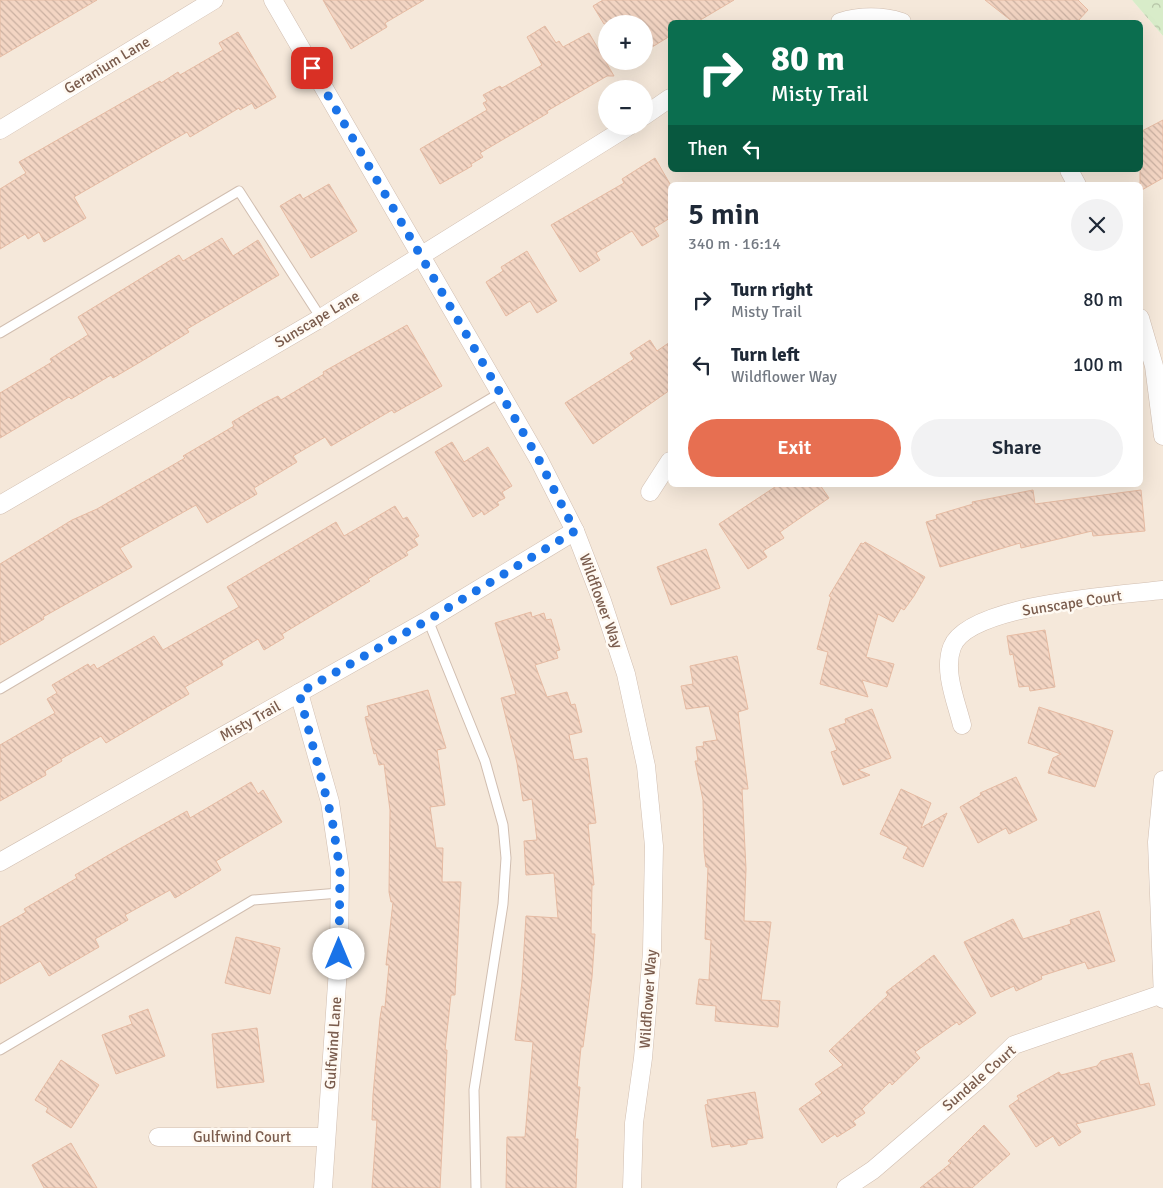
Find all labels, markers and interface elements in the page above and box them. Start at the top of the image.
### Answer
map controls [598,15,653,135]
button: + [598,15,653,70]
street label: Geranium Lane [61,32,153,98]
text: 80 m [771,37,845,80]
icon: right [688,40,753,105]
pin [291,47,333,89]
icon: arrive [298,54,326,82]
button: − [598,80,653,135]
text: Misty Trail [771,80,869,107]
icon: left [738,135,766,163]
text: Then [688,137,728,161]
text: 5 min [688,196,760,233]
button: close [1071,199,1123,251]
text: 340 m · 16:14 [688,234,781,254]
text: Turn right [731,278,813,302]
icon: right [688,286,716,314]
street label: Sunscape Lane [271,287,363,351]
text: 80 m [1083,288,1123,312]
text: Misty Trail [731,302,802,322]
text: Turn left [731,343,800,367]
icon: left [688,351,716,379]
text: 100 m [1073,353,1123,377]
text: Wildflower Way [731,367,837,387]
button: Exit [688,419,901,477]
button: Share [911,419,1123,477]
street label: Wildflower Way [576,551,626,651]
street label: Sunscape Court [1021,586,1123,620]
street label: Misty Trail [217,697,283,745]
position arrow [312,927,364,979]
street label: Wildflower Way [636,949,660,1049]
street label: Gulfwind Lane [321,996,345,1090]
street label: Sundale Court [939,1041,1019,1115]
street label: Gulfwind Court [193,1128,291,1146]

